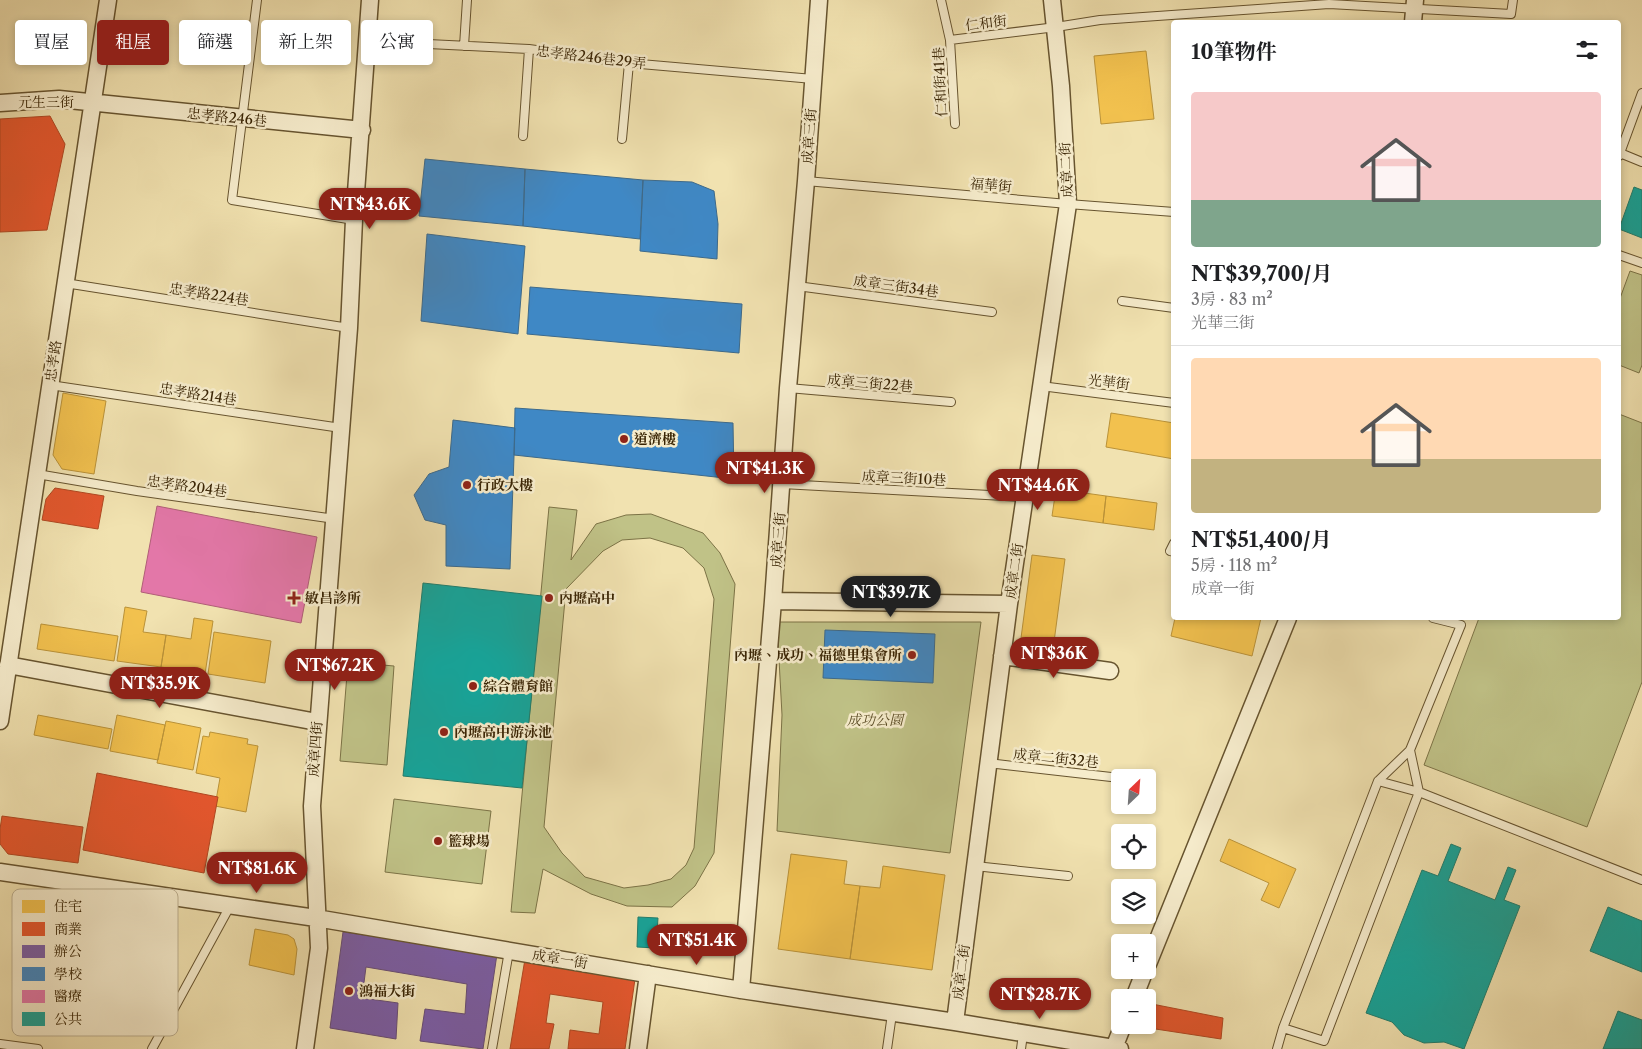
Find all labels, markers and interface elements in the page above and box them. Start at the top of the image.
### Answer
street label: 仁和街 [964,12,1008,34]
chip: 買屋 [15,20,87,65]
chip: 租屋 [97,20,169,65]
chip: 篩選 [179,20,251,65]
chip: 新上架 [261,20,351,65]
chip: 公寓 [361,20,433,65]
icon: filters [1573,36,1601,64]
text: 10筆物件 [1191,39,1277,64]
street label: 忠孝路246巷29弄 [535,41,647,73]
street label: 仁和街41巷 [929,47,951,117]
street label: 元生三街 [18,93,74,111]
street label: 忠孝路246巷 [186,104,268,130]
street label: 成章三街 [798,107,820,165]
icon: home [1351,125,1441,215]
street label: 成章二街 [1056,142,1076,198]
street label: 福華街 [969,174,1013,196]
pin: NT$43.6K [318,188,422,230]
text: NT$43.6K [330,194,410,214]
text: NT$39,700/月 [1191,261,1332,286]
street label: 成章三街34巷 [852,271,940,301]
street label: 忠孝路224巷 [168,279,250,309]
text: 3房 · 83 m² [1191,289,1273,309]
text: 光華三街 [1191,312,1255,332]
street label: 忠孝路 [41,339,65,383]
street label: 成章三街22巷 [826,370,914,396]
street label: 光華街 [1087,371,1131,393]
street label: 忠孝路214巷 [158,379,238,409]
icon: home [1351,390,1441,480]
place label: 道濟樓 [634,430,676,448]
marker: 道濟樓 [618,433,630,445]
pin: NT$41.3K [713,452,817,494]
text: NT$41.3K [726,458,804,478]
street label: 成章三街10巷 [861,467,947,489]
pin: NT$44.6K [986,468,1090,511]
street label: 忠孝路204巷 [146,471,228,501]
text: NT$44.6K [998,475,1078,495]
place label: 行政大樓 [477,476,533,494]
marker: 行政大樓 [461,479,473,491]
street label: 成章三街 [767,511,789,569]
text: NT$51,400/月 [1191,527,1332,552]
street label: 成章二街 [1001,542,1027,600]
text: 5房 · 118 m² [1191,555,1277,575]
pin: NT$39.7K [839,576,943,618]
text: 成章一街 [1191,578,1255,598]
text: NT$39.7K [852,582,930,602]
place label: 敏昌診所 [305,589,361,607]
place label: 內壢高中 [559,589,615,607]
marker: 敏昌診所 [287,591,301,605]
marker: 內壢高中 [543,592,555,604]
pin: NT$36K [1013,636,1095,679]
text: NT$36K [1021,643,1087,663]
place label: 內壢、成功、福德里集會所 [734,646,902,664]
pin: NT$67.2K [283,648,387,691]
marker: 內壢、成功、福德里集會所 [906,649,918,661]
text: NT$67.2K [296,655,374,675]
pin: NT$35.9K [108,666,212,709]
text: NT$35.9K [120,673,200,693]
place label: 綜合體育館 [483,677,553,695]
marker: 綜合體育館 [467,680,479,692]
park label: 成功公園 [847,711,905,729]
street label: 成章四街 [304,720,326,778]
place label: 內壢高中游泳池 [454,723,552,741]
marker: 內壢高中游泳池 [438,726,450,738]
street label: 成章二街32巷 [1012,745,1100,771]
north arrow [1111,769,1156,814]
map controls [1111,769,1156,1034]
button: locate [1111,824,1156,869]
place label: 籃球場 [448,832,490,850]
marker: 籃球場 [432,835,444,847]
pin: NT$81.6K [205,852,309,894]
text: NT$81.6K [218,858,296,878]
button: layers [1111,879,1156,924]
legend [12,889,178,1036]
text: 住宅 [54,897,82,915]
text: 商業 [54,920,82,938]
pin: NT$51.4K [645,924,749,966]
text: NT$51.4K [658,930,736,950]
button: + [1111,934,1156,979]
text: 辦公 [54,942,82,960]
street label: 成章二街 [949,943,973,1001]
street label: 成章一街 [531,946,589,972]
text: 學校 [54,965,82,983]
pin: NT$28.7K [988,978,1092,1020]
place label: 鴻福大街 [359,982,415,1000]
text: NT$28.7K [1000,984,1080,1004]
marker: 鴻福大街 [343,985,355,997]
text: 醫療 [54,987,82,1005]
button: − [1111,989,1156,1034]
text: 公共 [54,1010,82,1028]

